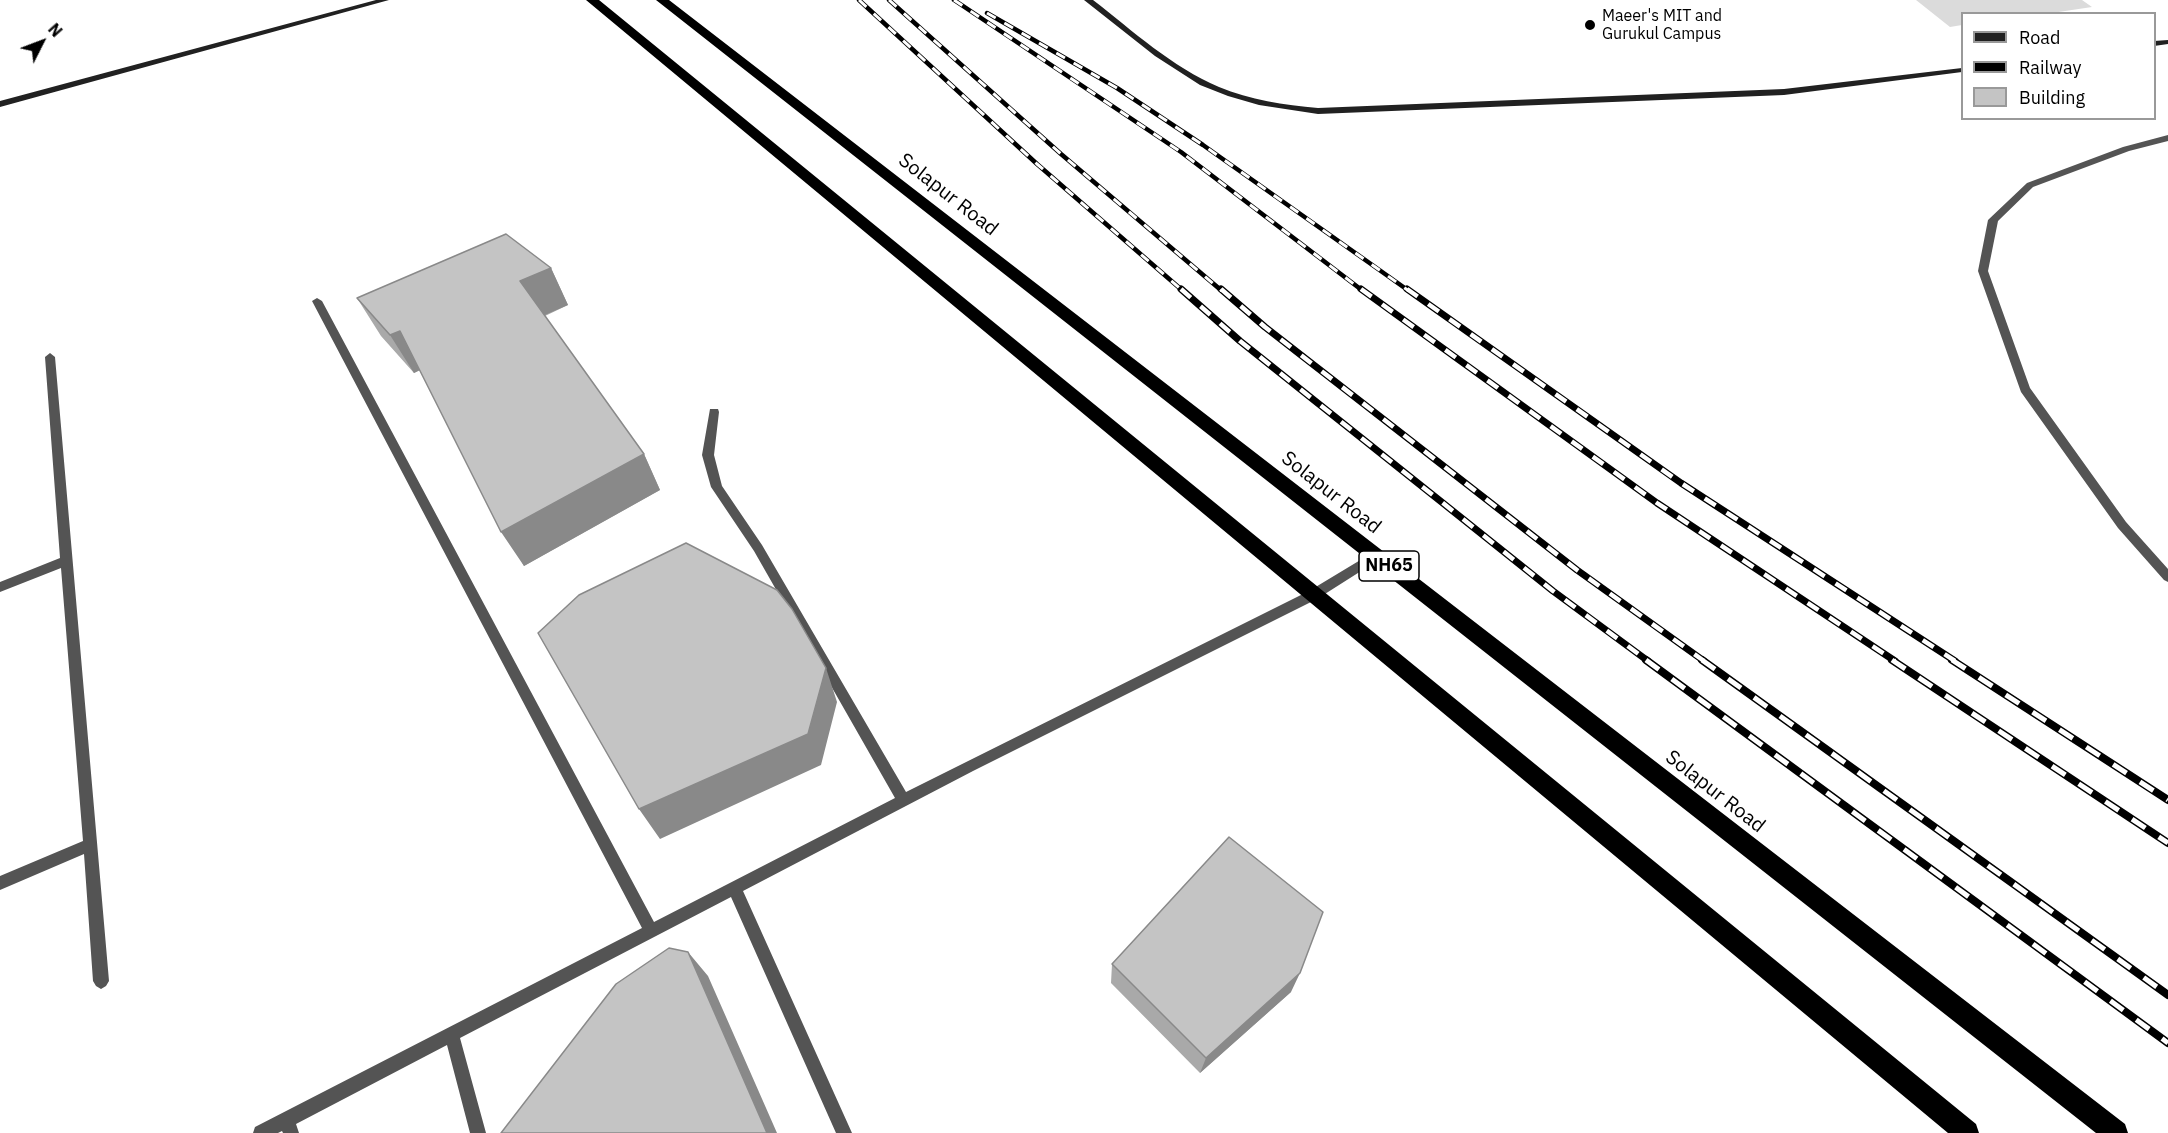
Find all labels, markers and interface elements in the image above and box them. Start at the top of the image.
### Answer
place label: Maeer's MIT and Gurukul Campus [1602,6,1722,44]
north arrow [12,12,72,72]
legend [1961,12,2156,120]
marker: Maeer's MIT and Gurukul Campus [1583,18,1597,32]
text: N [44,19,67,41]
text: Road [2019,26,2060,49]
text: Railway [2019,56,2081,79]
text: Building [2019,86,2085,109]
street label: Solapur Road [893,149,1003,241]
street label: Solapur Road [1276,447,1386,539]
road number: NH65 [1359,551,1419,581]
street label: Solapur Road [1660,746,1770,838]

